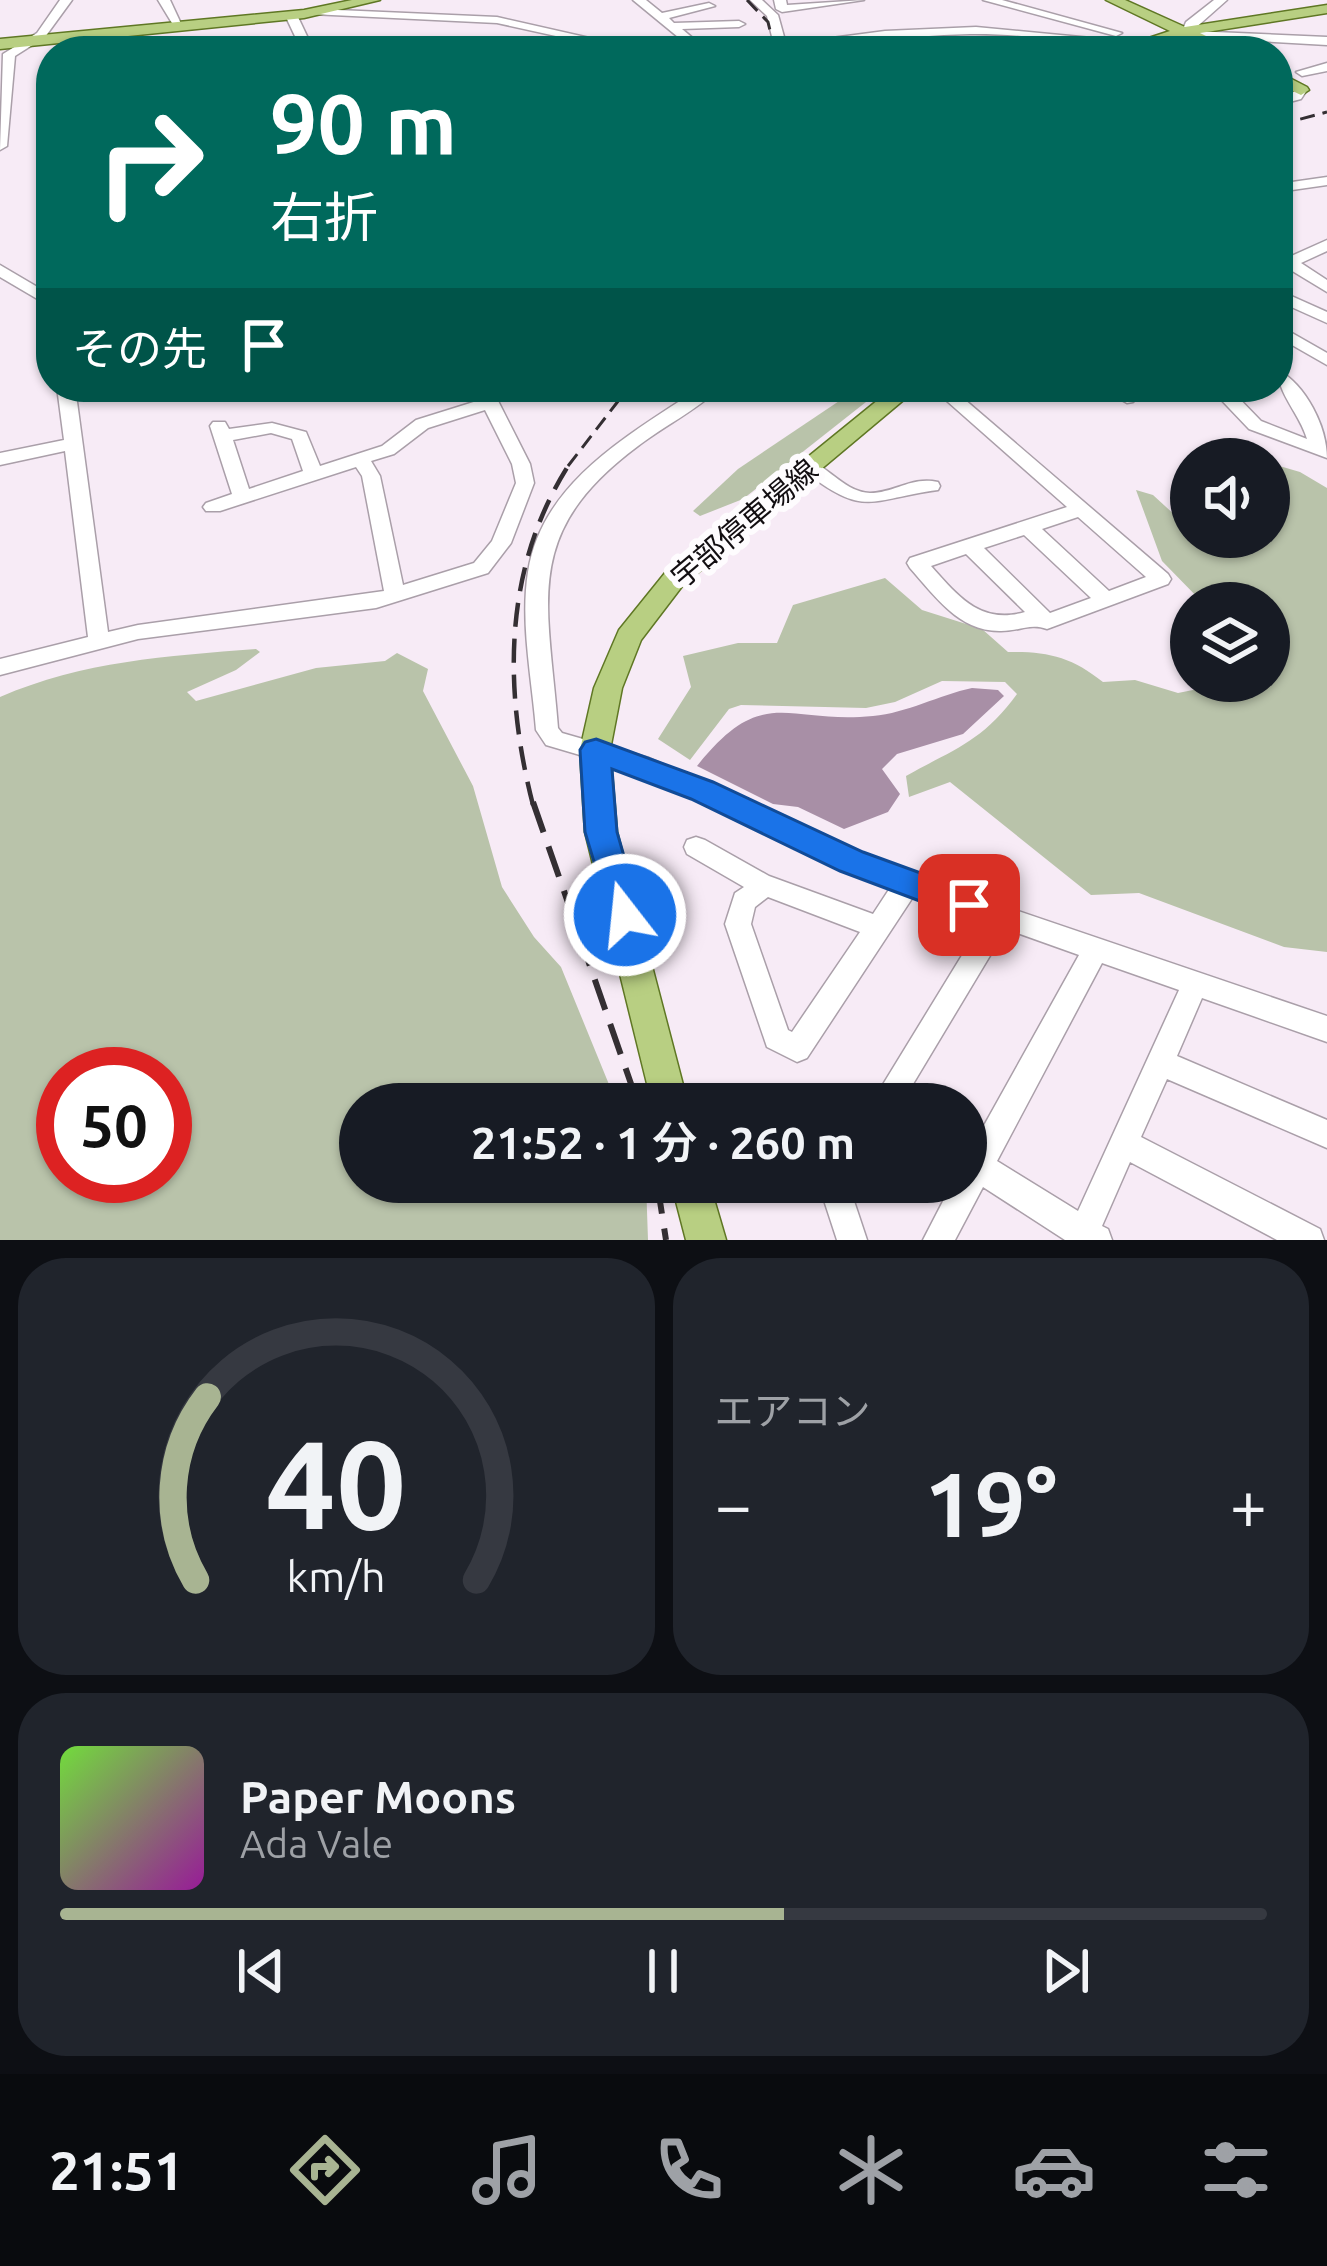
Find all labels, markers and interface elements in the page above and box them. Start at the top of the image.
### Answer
text: 90 m [270,76,457,170]
icon: right [72,84,228,240]
text: 右折 [270,187,378,247]
icon: arrive [231,312,297,378]
text: その先 [72,323,207,374]
map controls [1170,438,1290,702]
button: sound [1170,438,1290,558]
street label: 宇部停車場線 [664,452,824,594]
button: layers [1170,582,1290,702]
position arrow [562,852,688,978]
pin [918,854,1020,956]
icon: arrive [936,872,1002,938]
speed limit sign: 50 [36,1047,192,1203]
text: 21:52 · 1 分 · 260 m [471,1117,855,1168]
text: エアコン [715,1389,871,1432]
text: 40 [266,1413,407,1553]
text: 19° [924,1453,1057,1554]
text: − [715,1467,752,1541]
text: + [1230,1467,1267,1541]
text: km/h [287,1551,386,1599]
text: Paper Moons [240,1771,516,1822]
text: Ada Vale [240,1822,393,1865]
icon: previous [228,1938,294,2004]
icon: pause [630,1938,696,2004]
icon: next [1033,1938,1099,2004]
icon: directions [283,2128,367,2212]
icon: music [465,2128,549,2212]
icon: phone [647,2128,731,2212]
icon: climate [829,2128,913,2212]
icon: car [1012,2128,1096,2212]
icon: filters [1194,2128,1278,2212]
text: 21:51 [49,2140,184,2200]

